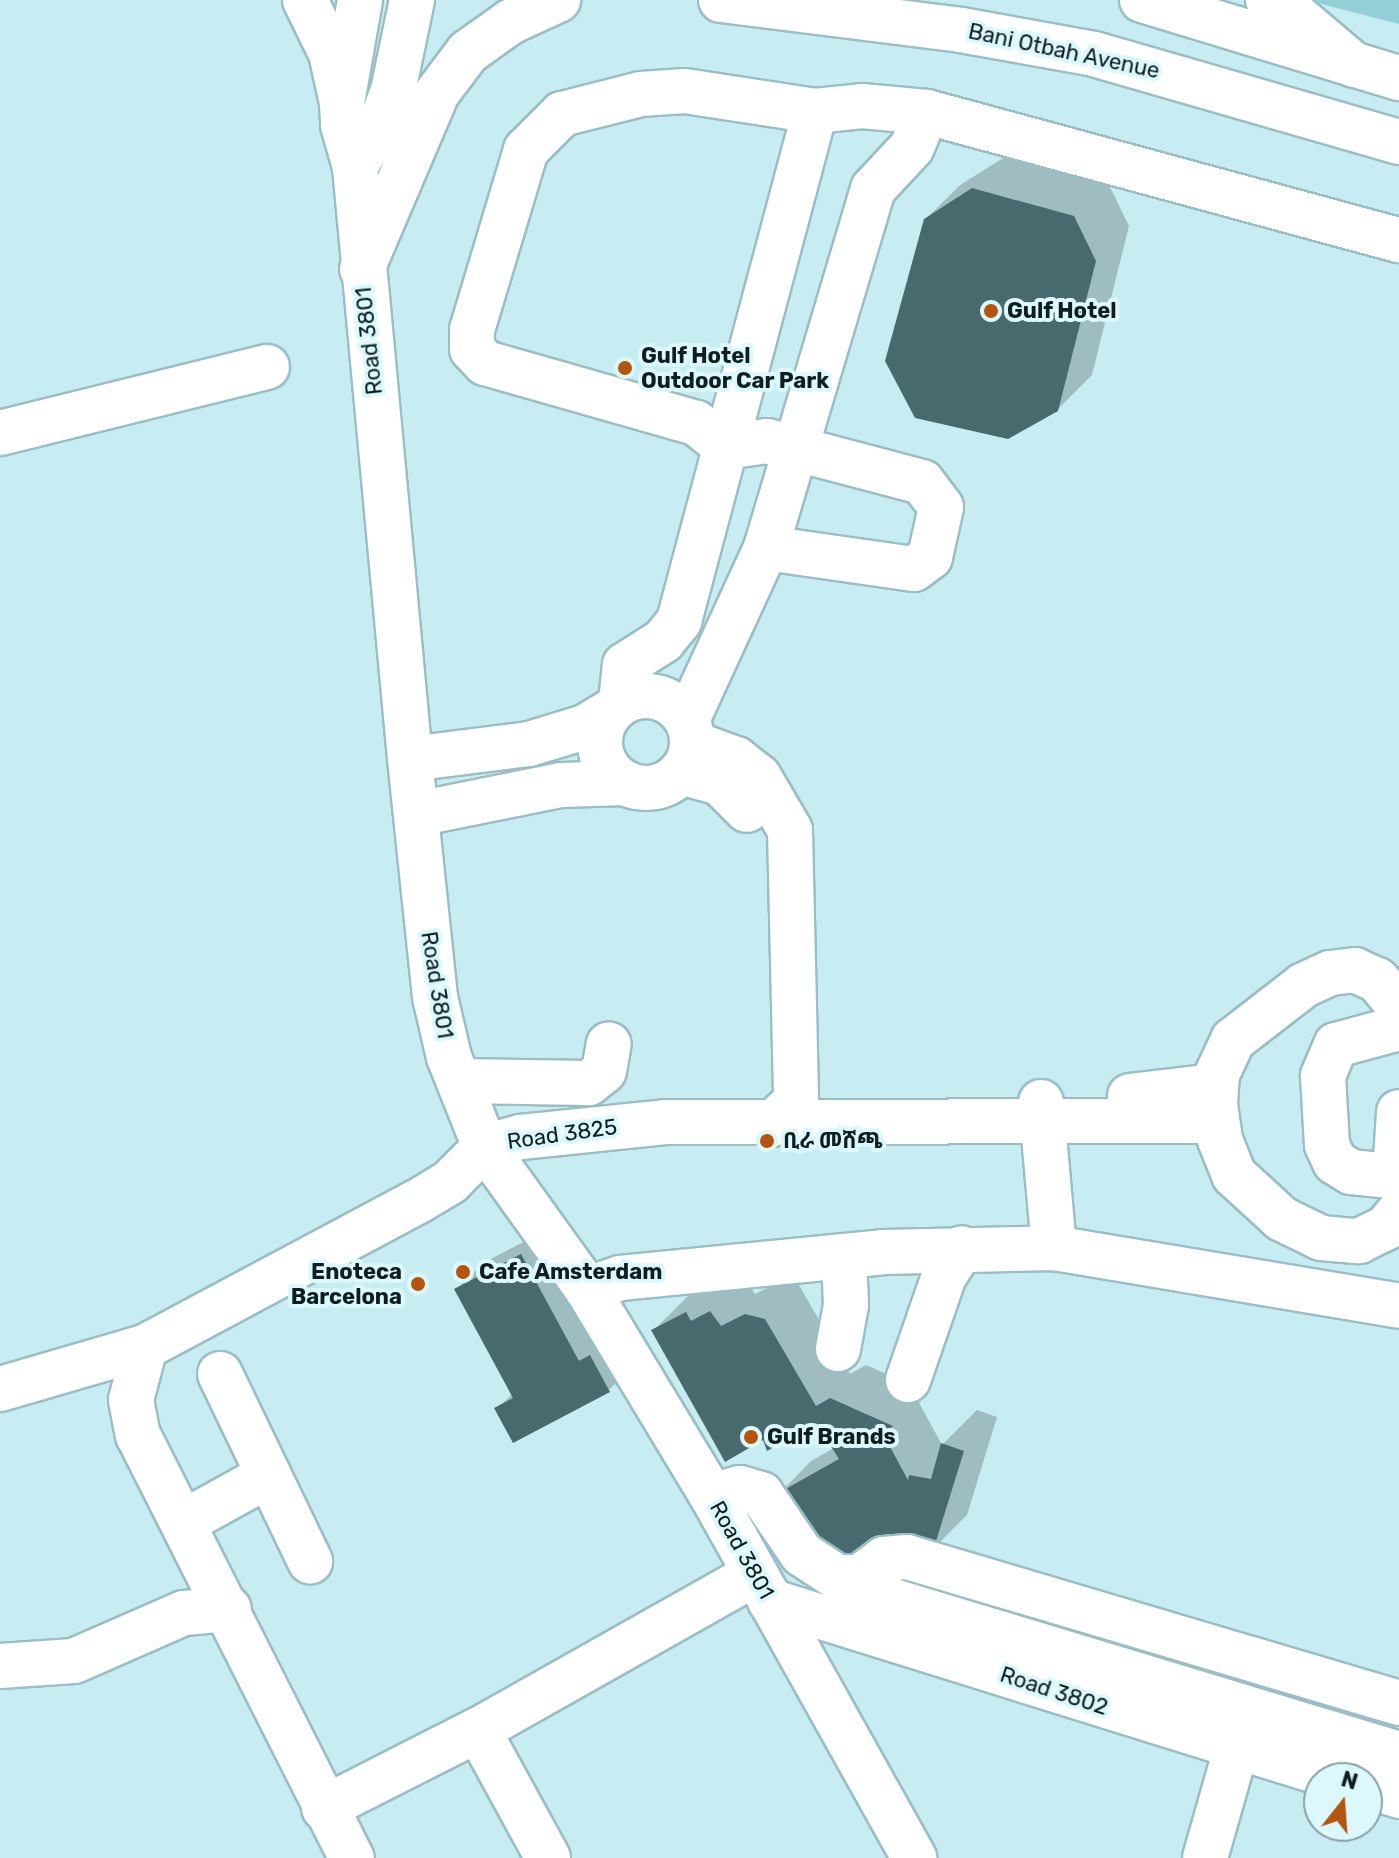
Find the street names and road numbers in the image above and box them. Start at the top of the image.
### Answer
street label: Bani Otbah Avenue [966,18,1162,84]
street label: Road 3801 [350,286,388,396]
street label: Road 3801 [416,930,458,1040]
street label: Road 3825 [505,1113,619,1155]
street label: Road 3801 [704,1496,780,1604]
street label: Road 3802 [997,1661,1111,1721]

